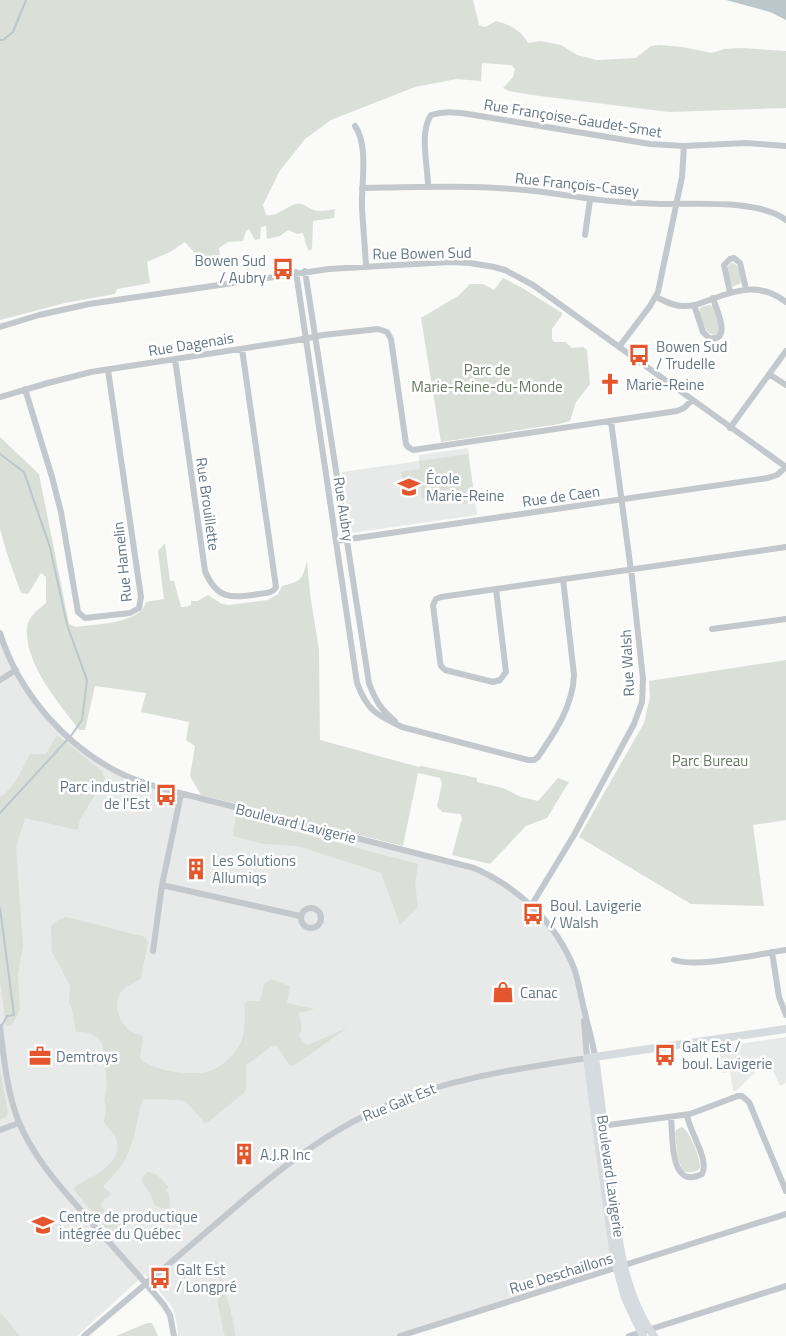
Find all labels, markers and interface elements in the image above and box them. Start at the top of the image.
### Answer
street label: Rue Françoise-Gaudet-Smet [482,93,664,144]
street label: Rue François-Casey [514,166,640,202]
street label: Rue Bowen Sud [372,241,472,265]
place label: Bowen Sud / Aubry [195,249,266,289]
bus stop icon: Bowen Sud / Aubry [270,256,296,282]
street label: Rue Dagenais [147,326,235,362]
place label: Bowen Sud / Trudelle [656,335,727,375]
bus stop icon: Bowen Sud / Trudelle [626,342,652,368]
park label: Parc de Marie-Reine-du-Monde [411,358,563,398]
church icon: Marie-Reine [597,371,623,397]
place label: Marie-Reine [626,373,704,396]
street label: Rue Brouillette [190,456,226,552]
place label: École Marie-Reine [426,467,504,507]
school or university icon: École Marie-Reine [396,474,422,500]
street label: Rue Aubry [328,475,360,543]
street label: Rue de Caen [521,479,601,513]
street label: Rue Hamelin [106,521,138,603]
street label: Rue Walsh [614,629,640,697]
park label: Parc Bureau [672,749,748,772]
place label: Parc industriel de l'Est [60,775,151,815]
bus stop icon: Parc industriel de l'Est [153,782,179,808]
street label: Boulevard Lavigerie [233,797,359,849]
place label: Les Solutions Allumiqs [212,849,296,889]
building icon: Les Solutions Allumiqs [183,856,209,882]
place label: Boul. Lavigerie / Walsh [550,894,642,934]
bus stop icon: Boul. Lavigerie / Walsh [520,901,546,927]
shop icon: Canac [490,979,516,1005]
place label: Canac [520,981,558,1004]
place label: Galt Est / boul. Lavigerie [682,1035,772,1075]
bus stop icon: Galt Est / boul. Lavigerie [652,1042,678,1068]
office icon: Demtroys [27,1043,53,1069]
place label: Demtroys [56,1045,118,1068]
street label: Rue Galt Est [359,1077,440,1127]
street label: Boulevard Lavigerie [591,1113,631,1239]
building icon: A.J.R Inc [231,1141,257,1167]
place label: A.J.R Inc [260,1143,311,1166]
place label: Centre de productique intégrée du Québec [59,1205,198,1245]
school or university icon: Centre de productique intégrée du Québec [30,1212,56,1238]
street label: Rue Deschaillons [506,1246,616,1300]
place label: Galt Est / Longpré [176,1258,237,1298]
bus stop icon: Galt Est / Longpré [147,1265,173,1291]

